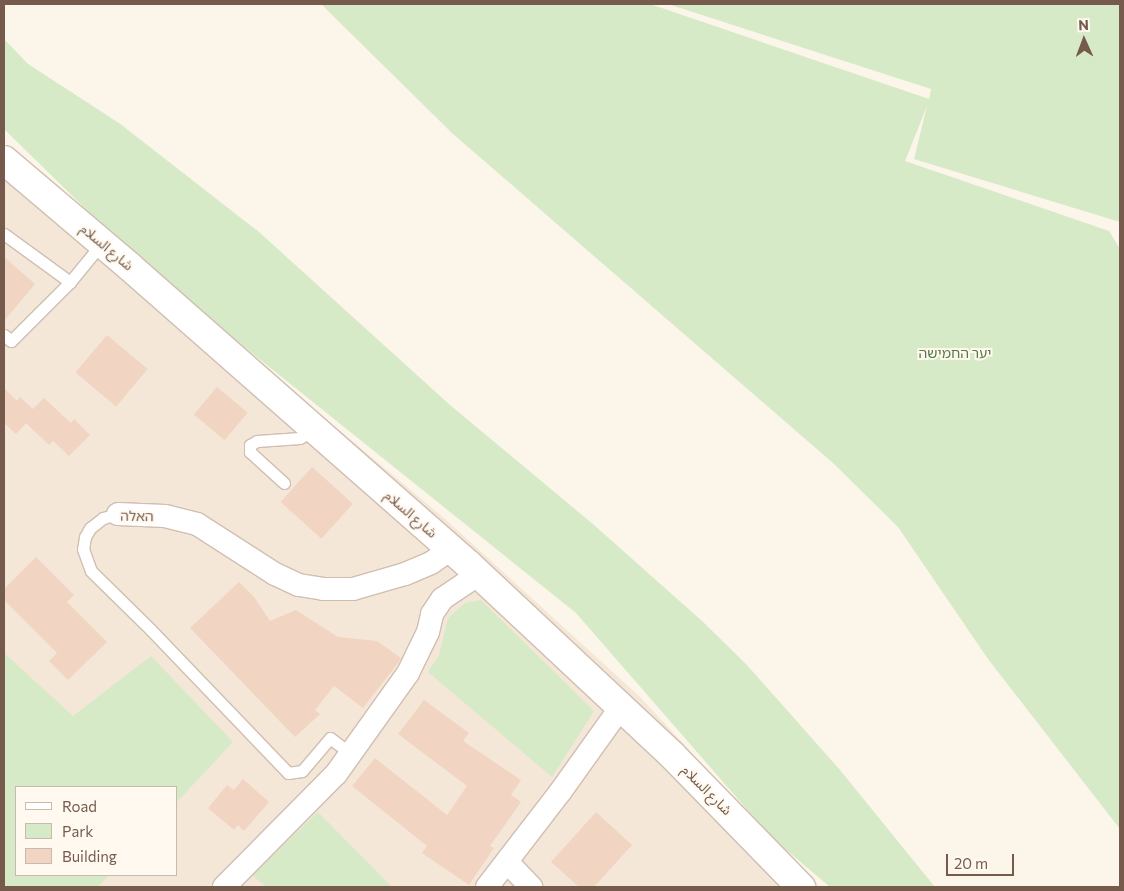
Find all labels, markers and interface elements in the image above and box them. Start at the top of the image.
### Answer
north arrow [1059,15,1109,65]
text: N [1078,16,1089,33]
street label: شارع السلام [77,220,137,274]
park label: יער החמישה [919,345,991,361]
street label: شارع السلام [381,487,441,541]
street label: האלה [120,507,154,525]
street label: شارع السلام [678,761,736,819]
legend [15,786,178,876]
text: Road [62,797,97,815]
text: Park [62,822,93,840]
scale bar [949,844,1016,876]
text: Building [62,847,117,865]
text: 20 m [954,854,988,872]

